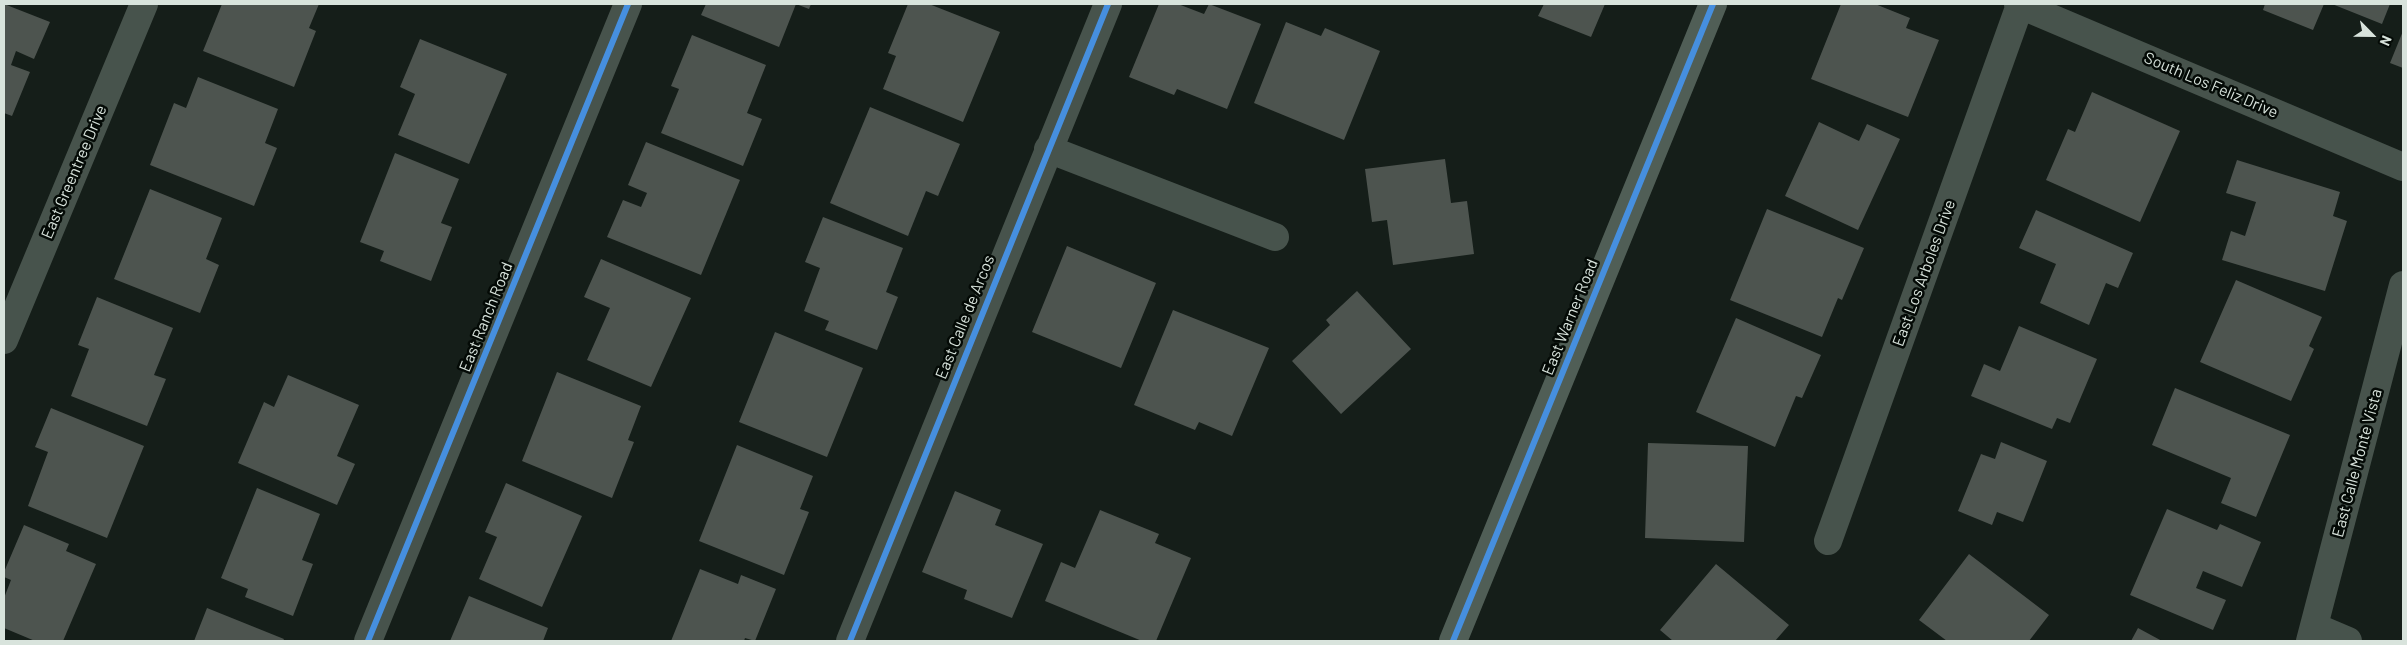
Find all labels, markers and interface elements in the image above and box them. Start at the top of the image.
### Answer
north arrow [2347,10,2397,60]
text: N [2377,33,2396,49]
street label: South Los Feliz Drive [2141,48,2281,122]
street label: East Greentree Drive [37,102,111,242]
street label: East Los Arboles Drive [1889,197,1959,349]
street label: East Calle de Arcos [931,252,999,382]
street label: East Warner Road [1538,256,1602,378]
street label: East Ranch Road [455,259,517,375]
street label: East Calle Monte Vista [2328,387,2386,539]

